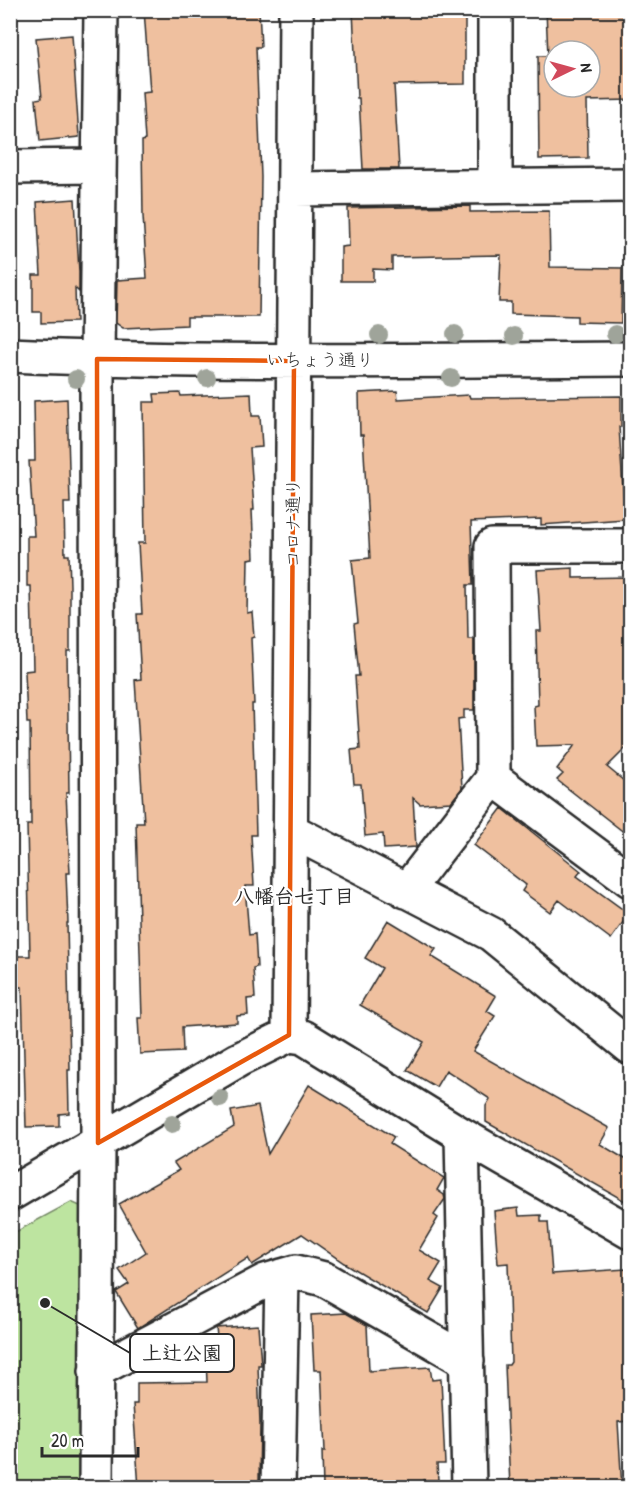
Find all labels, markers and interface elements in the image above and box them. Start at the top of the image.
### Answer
north arrow [542,39,602,99]
text: N [576,62,598,73]
street label: いちょう通り [266,347,374,372]
street label: コロナ通り [280,478,305,568]
district label: 八幡台七丁目 [234,882,354,909]
callout: 上辻公園 [130,1334,234,1372]
text: 上辻公園 [142,1339,222,1366]
scale bar [42,1420,138,1458]
text: 20 m [51,1428,84,1453]

